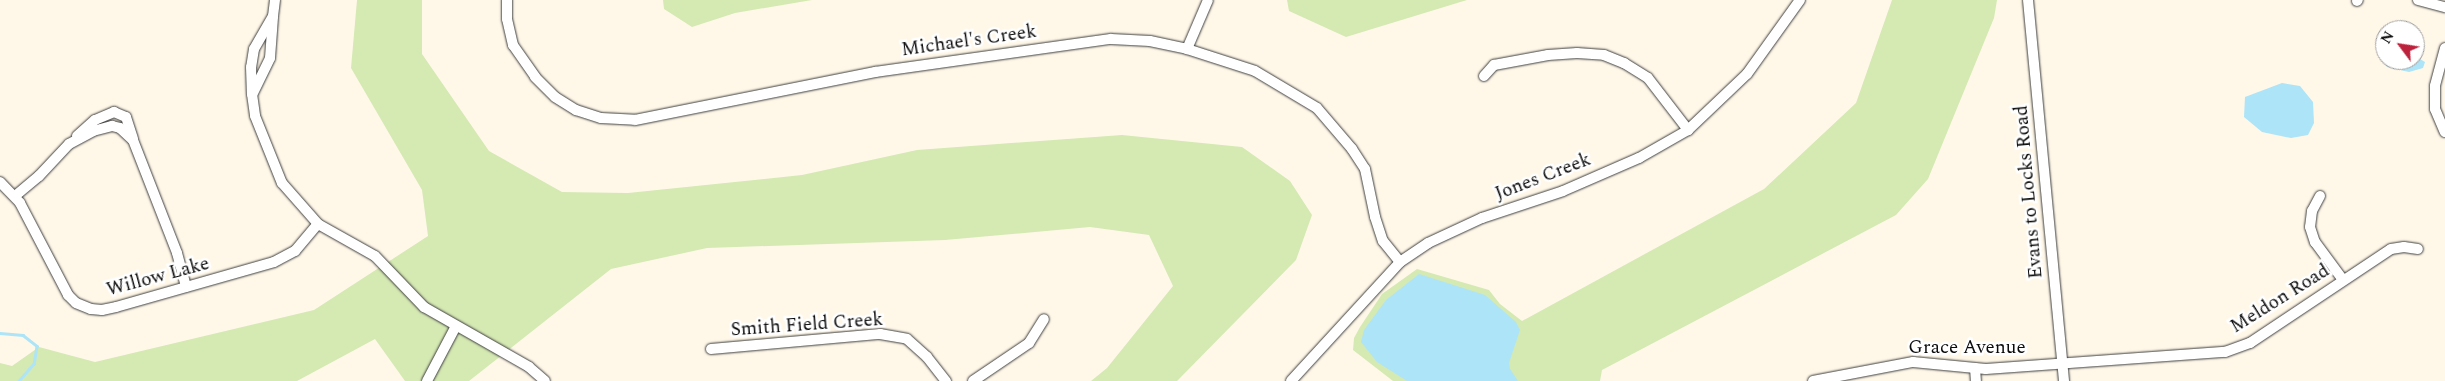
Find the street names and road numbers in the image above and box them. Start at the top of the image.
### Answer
street label: Michael's Creek [900,20,1038,62]
street label: Evans to Locks Road [2010,104,2048,280]
street label: Jones Creek [1492,148,1594,206]
street label: Willow Lake [104,252,212,302]
street label: Meldon Road [2226,260,2334,338]
street label: Smith Field Creek [730,308,884,342]
street label: Grace Avenue [1908,337,2026,359]

